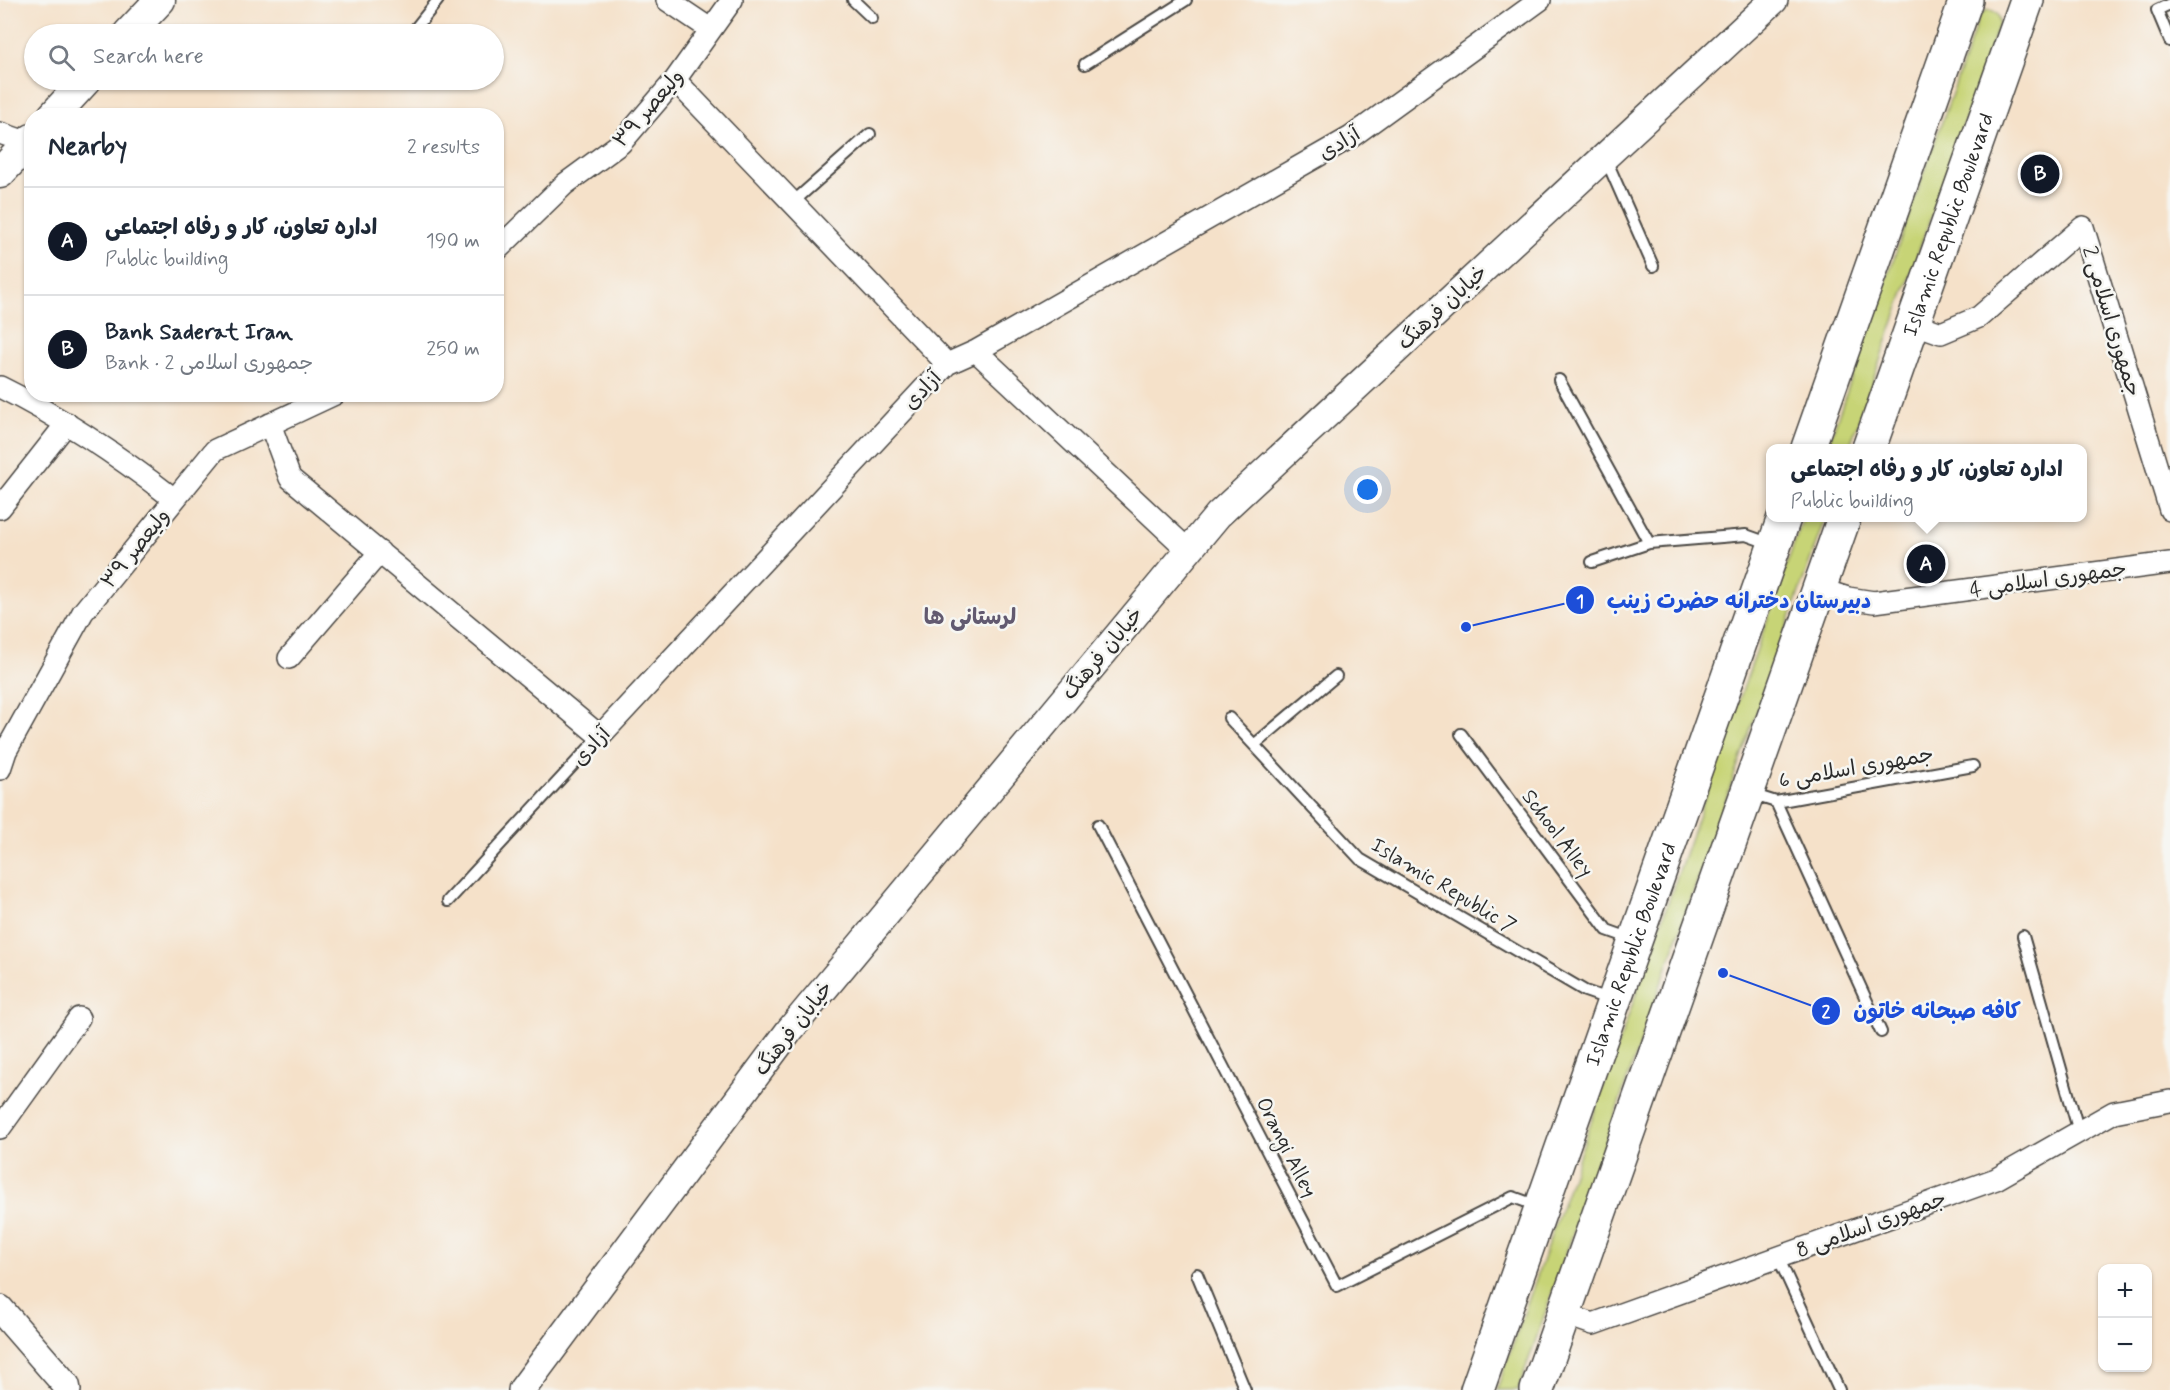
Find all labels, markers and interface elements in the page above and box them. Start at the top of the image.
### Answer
search box [24,24,504,90]
icon: search [45,41,78,74]
text: Search here [93,43,204,71]
street label: ولیعصر ۳۹ [607,64,691,154]
street label: Islamic Republic Boulevard [1896,109,2001,340]
street label: آزادی [1313,120,1366,167]
text: Nearby [48,130,127,164]
text: 2 results [407,134,480,161]
pin: B [2020,152,2060,196]
text: اداره تعاون، کار و رفاه اجتماعی [105,214,377,242]
text: A [61,228,74,255]
text: 190 m [426,228,480,255]
street label: جمهوری اسلامی 2 [2075,243,2147,400]
text: Public building [105,246,228,273]
street label: خیابان فرهنگ [1392,259,1494,357]
text: Bank Saderat Iran [105,319,293,347]
text: B [61,336,74,363]
text: 250 m [426,336,480,363]
text: Bank · جمهوری اسلامی 2 [105,350,313,377]
street label: آزادی [897,364,949,416]
popup [1766,444,2087,522]
text: اداره تعاون، کار و رفاه اجتماعی [1790,456,2063,484]
your location [1353,475,1382,504]
text: Public building [1790,488,1914,515]
street label: ولیعصر ۳۹ [95,503,177,594]
pin: A [1906,542,1946,586]
street label: جمهوری اسلامی 4 [1968,555,2128,605]
callout: دبیرستان دخترانه حضرت زینب [1565,580,1883,620]
text: دبیرستان دخترانه حضرت زینب [1607,588,1871,616]
text: 1 [1576,590,1584,614]
street label: خیابان فرهنگ [1056,601,1150,706]
district label: لرستانی ها [924,604,1016,632]
street label: آزادی [566,720,618,772]
street label: جمهوری اسلامی 6 [1777,741,1936,795]
street label: School Alley [1515,784,1599,883]
street label: Islamic Republic 7 [1366,831,1522,940]
street label: Islamic Republic Boulevard [1579,839,1684,1070]
street label: خیابان فرهنگ [748,975,840,1082]
callout: کافه صبحانه خاتون [1811,991,2033,1031]
text: کافه صبحانه خاتون [1853,998,2021,1026]
text: 2 [1822,1000,1831,1024]
street label: Orangi Alley [1248,1093,1323,1203]
street label: جمهوری اسلامی 8 [1792,1185,1950,1265]
map controls [2098,1264,2152,1372]
button: + [2098,1264,2152,1318]
button: − [2098,1318,2152,1372]

